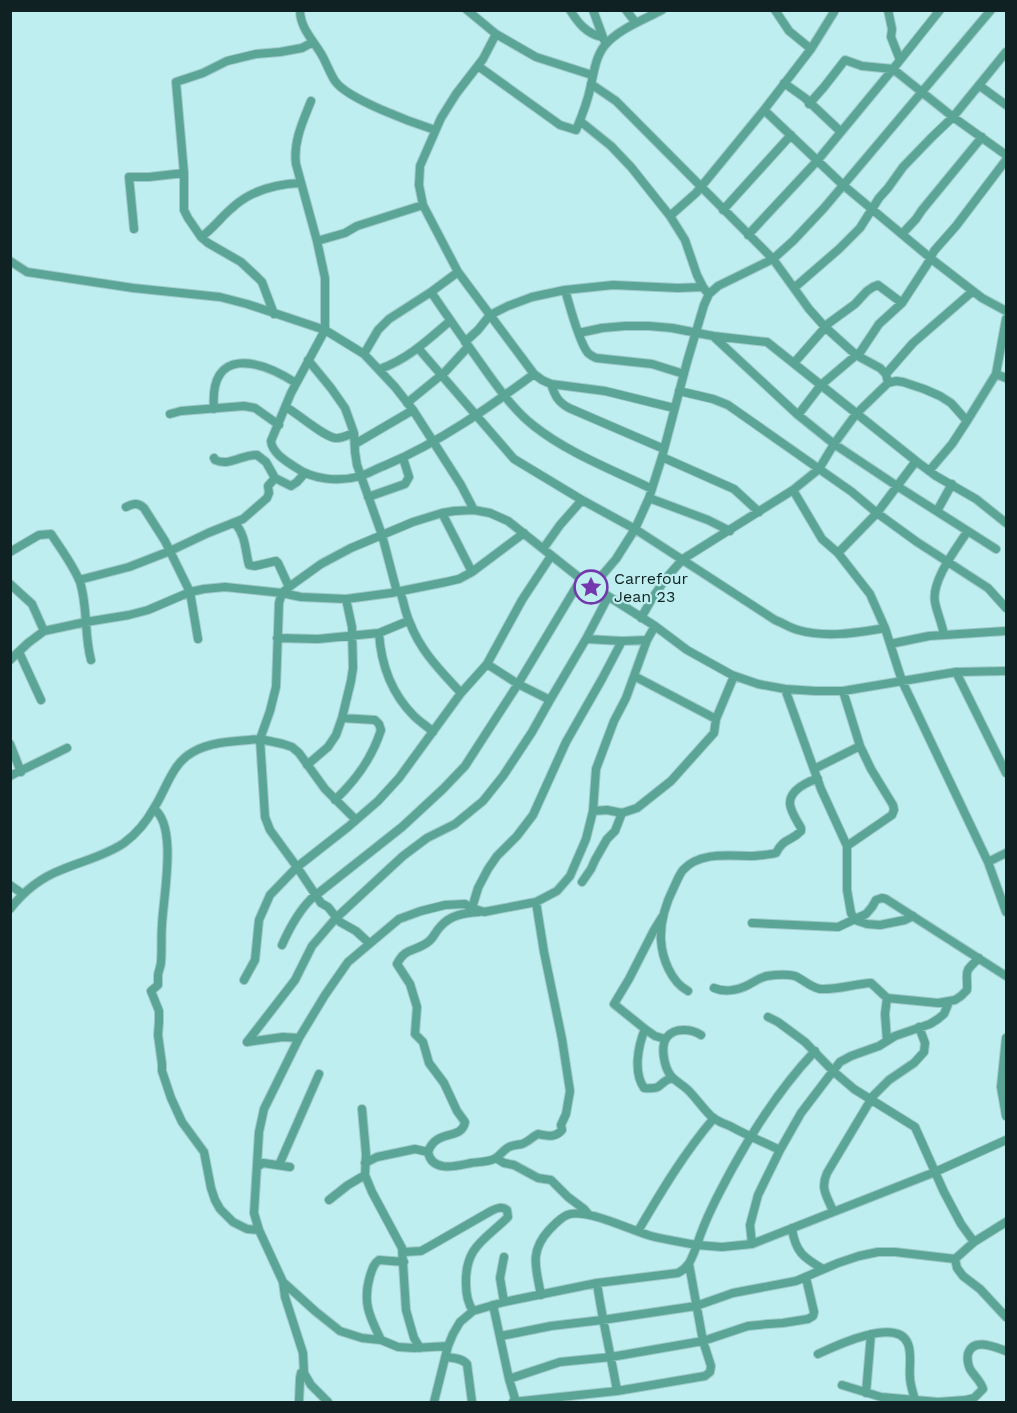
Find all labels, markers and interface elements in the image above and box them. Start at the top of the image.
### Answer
place icon: Carrefour Jean 23 [573,569,609,605]
place label: Carrefour Jean 23 [614,569,689,606]

